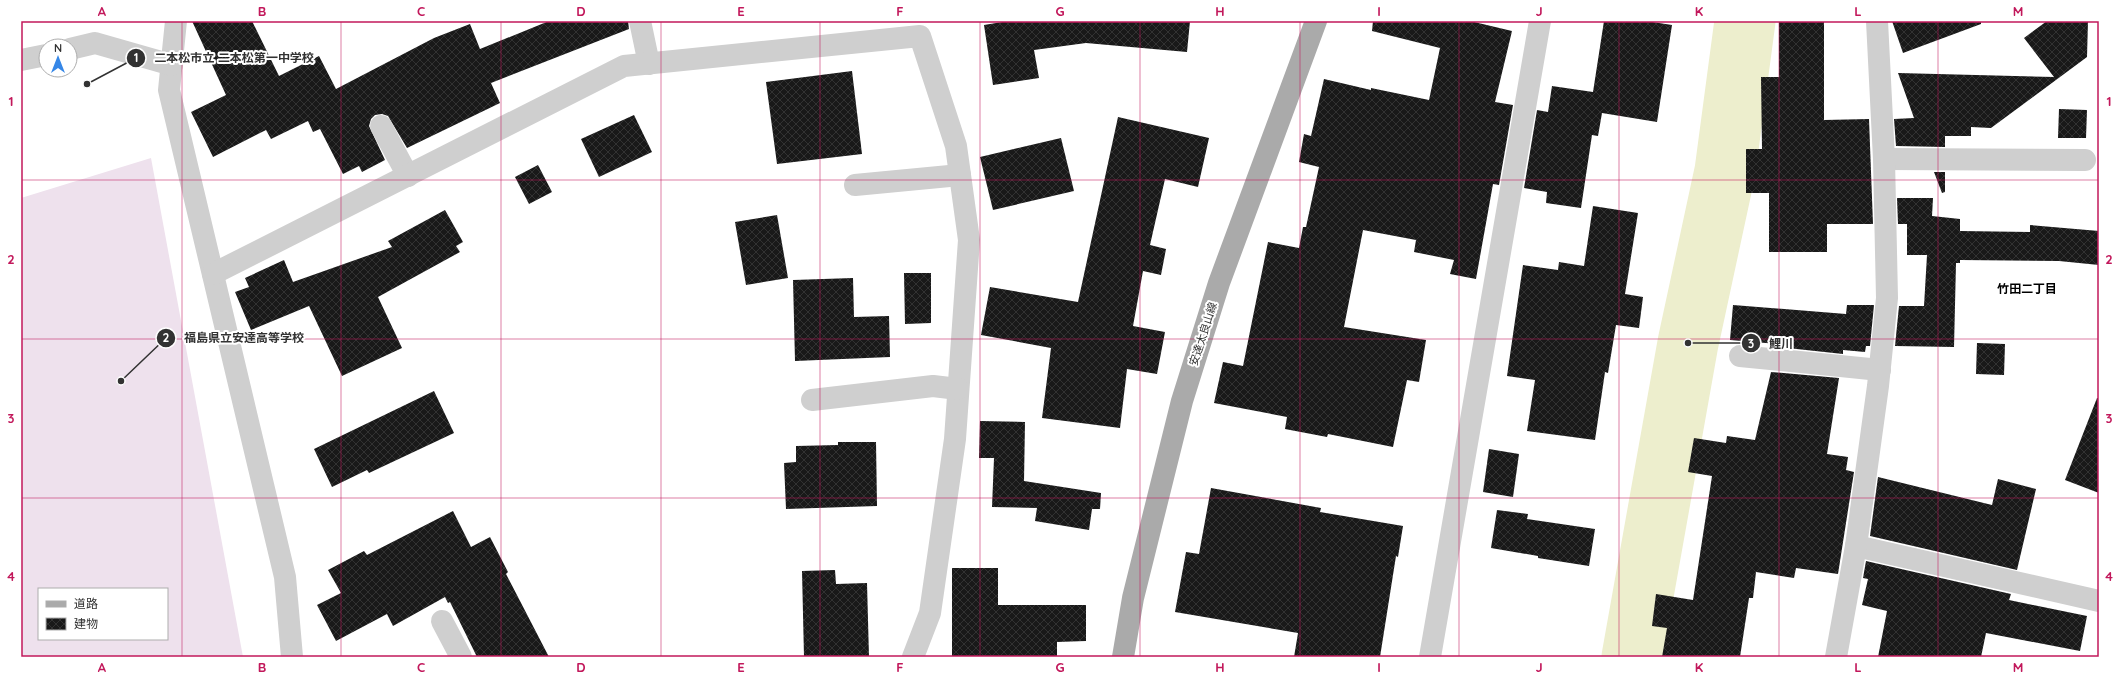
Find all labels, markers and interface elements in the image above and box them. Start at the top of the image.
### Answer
text: A [98,3,107,19]
text: B [258,3,266,19]
text: C [417,3,425,19]
text: D [576,3,586,19]
text: E [737,3,745,19]
text: F [896,3,904,19]
text: G [1055,3,1065,19]
text: H [1215,3,1225,19]
text: I [1377,3,1381,19]
text: J [1535,3,1543,19]
text: K [1695,3,1704,19]
text: L [1854,3,1862,19]
text: M [2013,3,2023,19]
north arrow [38,38,78,78]
text: N [54,41,62,55]
callout: 二本松市立 二本松第一中学校 [126,46,322,70]
text: 1 [134,50,138,65]
text: 二本松市立 二本松第一中学校 [154,50,314,65]
text: 1 [8,93,14,109]
text: 1 [2106,93,2112,109]
text: 2 [7,251,15,267]
text: 2 [2105,251,2113,267]
district label: 竹田二丁目 [1997,281,2057,296]
street label: 安達太良山線 [1186,300,1220,368]
callout: 福島県立安達高等学校 [156,326,312,350]
text: 2 [163,330,170,345]
text: 福島県立安達高等学校 [184,330,304,345]
callout: 鯉川 [1741,331,1801,355]
text: 3 [1748,336,1754,351]
text: 鯉川 [1769,336,1793,351]
text: 3 [8,410,15,426]
text: 3 [2106,410,2113,426]
text: 4 [7,568,15,584]
text: 4 [2105,568,2113,584]
legend [38,588,168,640]
text: 道路 [74,596,98,611]
text: 建物 [74,616,98,631]
text: A [98,659,107,675]
text: B [258,659,266,675]
text: C [417,659,425,675]
text: D [576,659,586,675]
text: E [737,659,745,675]
text: F [896,659,904,675]
text: G [1055,659,1065,675]
text: H [1215,659,1225,675]
text: I [1377,659,1381,675]
text: J [1535,659,1543,675]
text: K [1695,659,1704,675]
text: L [1854,659,1862,675]
text: M [2013,659,2023,675]

